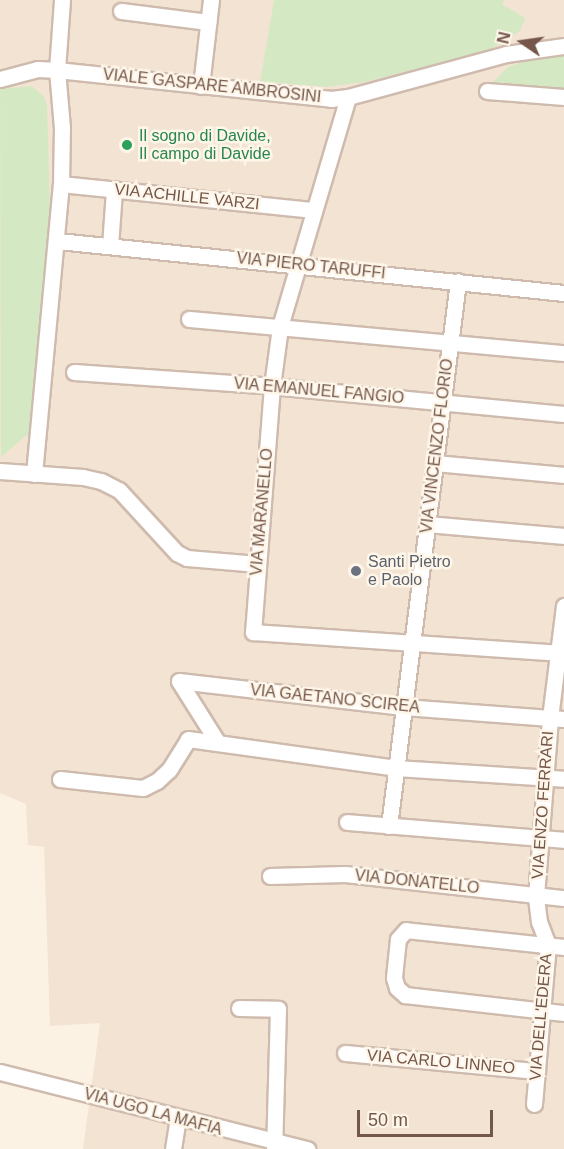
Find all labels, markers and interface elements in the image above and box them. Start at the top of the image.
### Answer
north arrow [492,12,552,72]
text: N [494,30,514,45]
street label: VIALE GASPARE AMBROSINI [101,65,323,107]
place label: Il sogno di Davide, Il campo di Davide [139,126,271,164]
marker: Il sogno di Davide, Il campo di Davide [120,138,134,152]
street label: VIA ACHILLE VARZI [113,180,261,214]
street label: VIA PIERO TARUFFI [235,249,387,283]
street label: VIA VINCENZO FLORIO [417,357,457,535]
street label: VIA EMANUEL FANGIO [232,374,406,408]
street label: VIA MARANELLO [247,447,277,577]
place label: Santi Pietro e Paolo [368,552,451,590]
marker: Santi Pietro e Paolo [349,564,363,578]
street label: VIA GAETANO SCIREA [249,680,421,718]
street label: VIA ENZO FERRARI [528,730,558,880]
street label: VIA DONATELLO [353,866,481,898]
street label: VIA DELL'EDERA [526,952,556,1082]
street label: VIA CARLO LINNEO [366,1046,516,1078]
street label: VIA UGO LA MAFIA [81,1084,225,1140]
scale bar [360,1098,496,1136]
text: 50 m [368,1110,408,1130]

